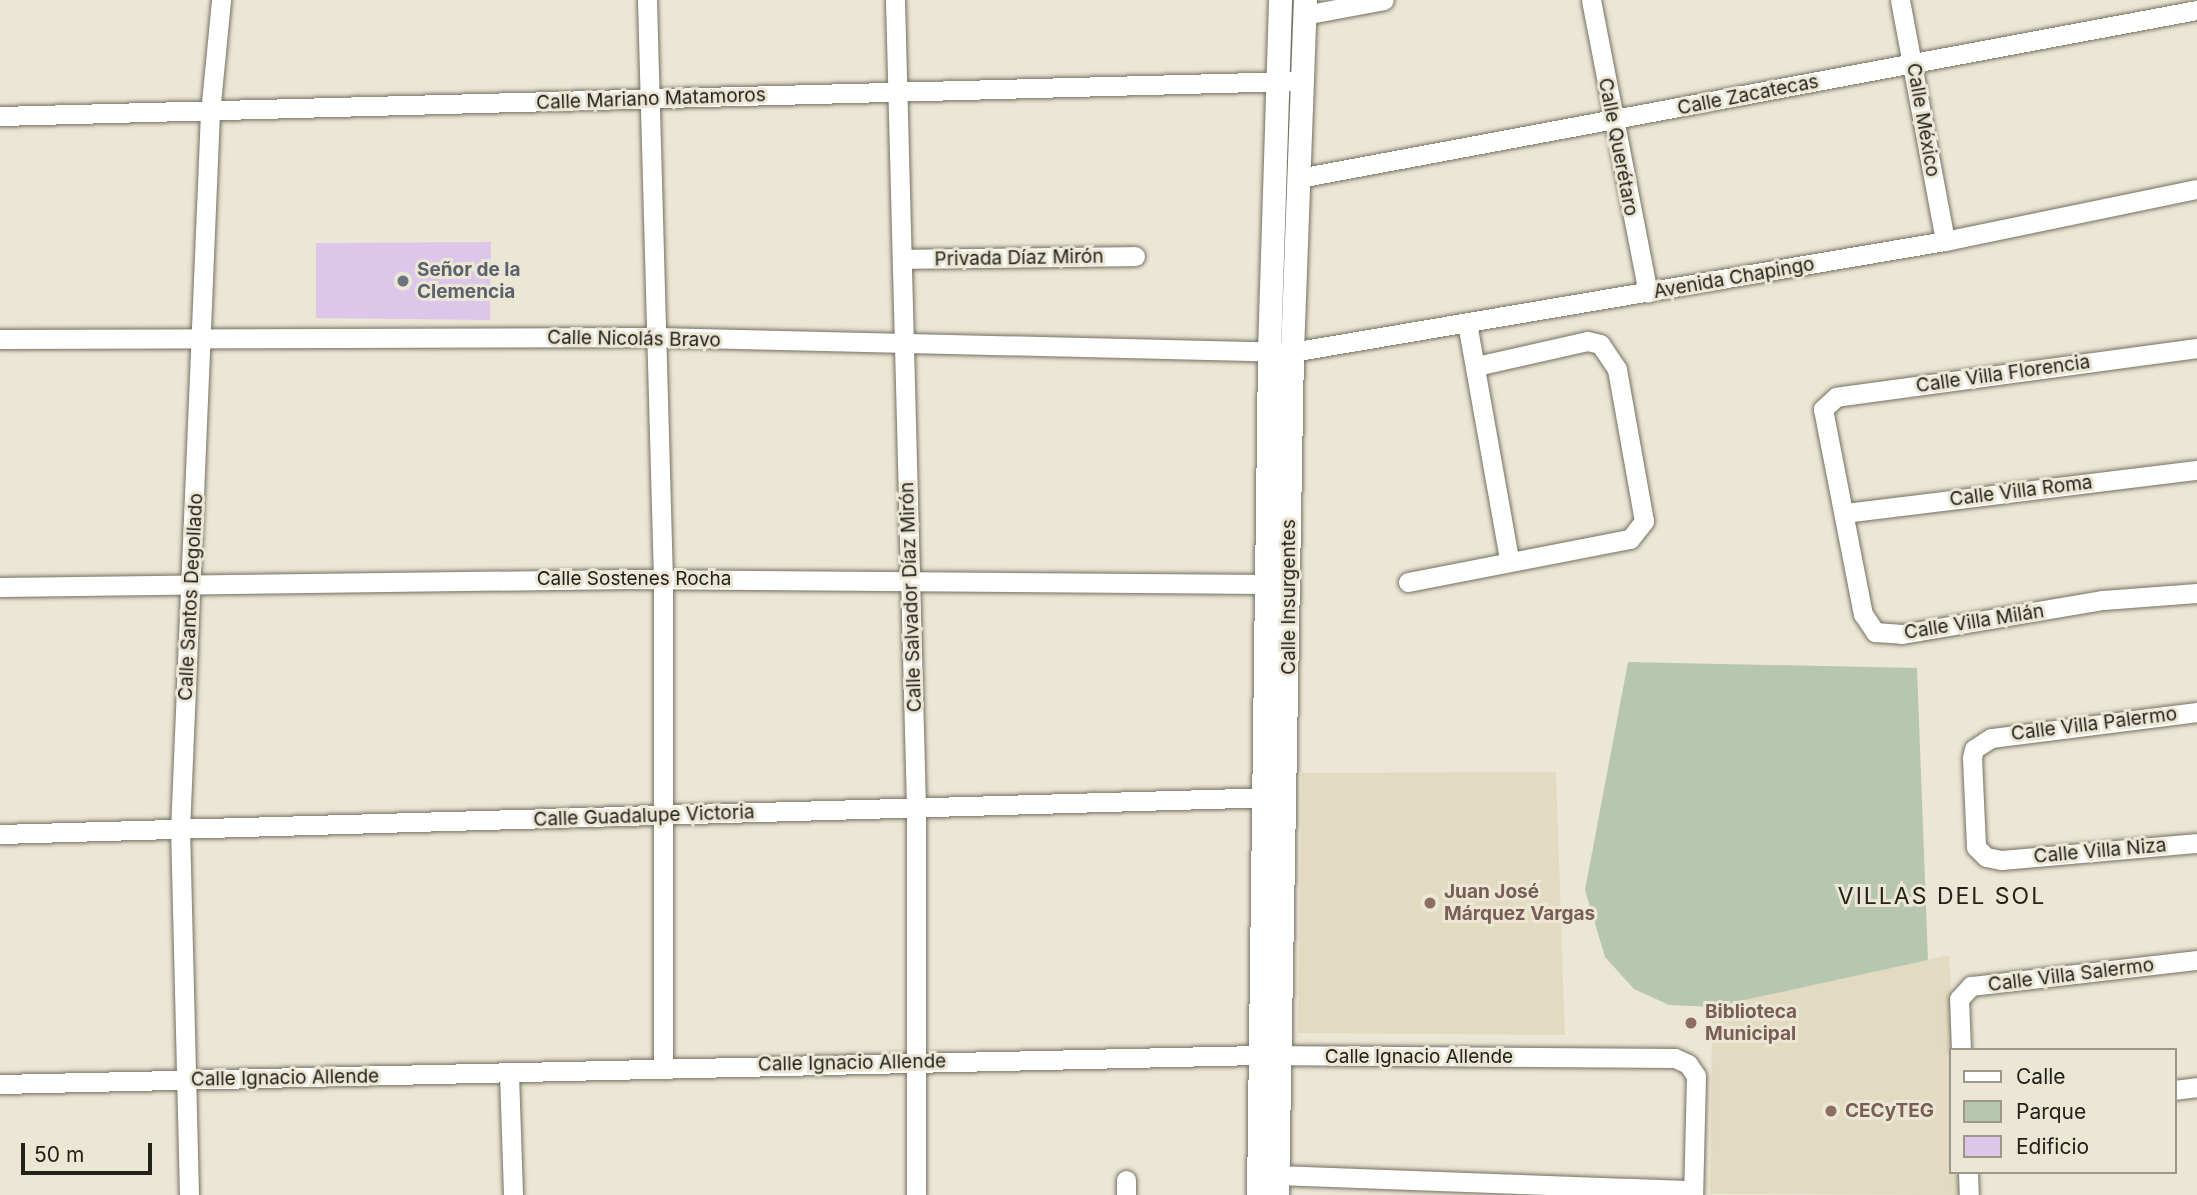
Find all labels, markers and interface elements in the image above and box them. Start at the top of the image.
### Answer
street label: Calle México [1902,61,1944,179]
street label: Calle Zacatecas [1675,70,1821,120]
street label: Calle Querétaro [1593,76,1643,218]
street label: Calle Mariano Matamoros [536,84,766,114]
street label: Privada Díaz Mirón [934,245,1104,271]
street label: Avenida Chapingo [1652,253,1816,303]
place label: Señor de la Clemencia [417,259,520,303]
marker: Señor de la Clemencia [395,273,411,289]
street label: Calle Nicolás Bravo [547,326,721,352]
street label: Calle Villa Florencia [1914,350,2092,398]
street label: Calle Villa Roma [1948,471,2094,511]
street label: Calle Salvador Díaz Mirón [896,481,926,713]
street label: Calle Santos Degollado [174,493,208,701]
street label: Calle Insurgentes [1278,519,1300,675]
street label: Calle Sostenes Rocha [537,568,731,590]
street label: Calle Villa Milán [1902,600,2046,644]
street label: Calle Villa Palermo [2010,703,2178,745]
street label: Calle Guadalupe Victoria [533,801,755,831]
street label: Calle Villa Niza [2033,834,2167,868]
place label: Juan José Márquez Vargas [1444,881,1595,925]
district label: VILLAS DEL SOL [1840,882,2044,910]
marker: Juan José Márquez Vargas [1422,895,1438,911]
street label: Calle Villa Salermo [1987,954,2155,996]
place label: Biblioteca Municipal [1705,1001,1797,1045]
marker: Biblioteca Municipal [1683,1015,1699,1031]
street label: Calle Ignacio Allende [1325,1046,1513,1068]
legend [1948,1048,2176,1174]
street label: Calle Ignacio Allende [758,1050,946,1076]
text: Calle [2016,1064,2066,1089]
street label: Calle Ignacio Allende [191,1065,379,1091]
text: Parque [2016,1099,2086,1124]
place label: CECyTEG [1845,1100,1934,1122]
marker: CECyTEG [1823,1103,1839,1119]
scale bar [24,1128,156,1172]
text: Edificio [2016,1134,2089,1159]
text: 50 m [34,1142,84,1167]

